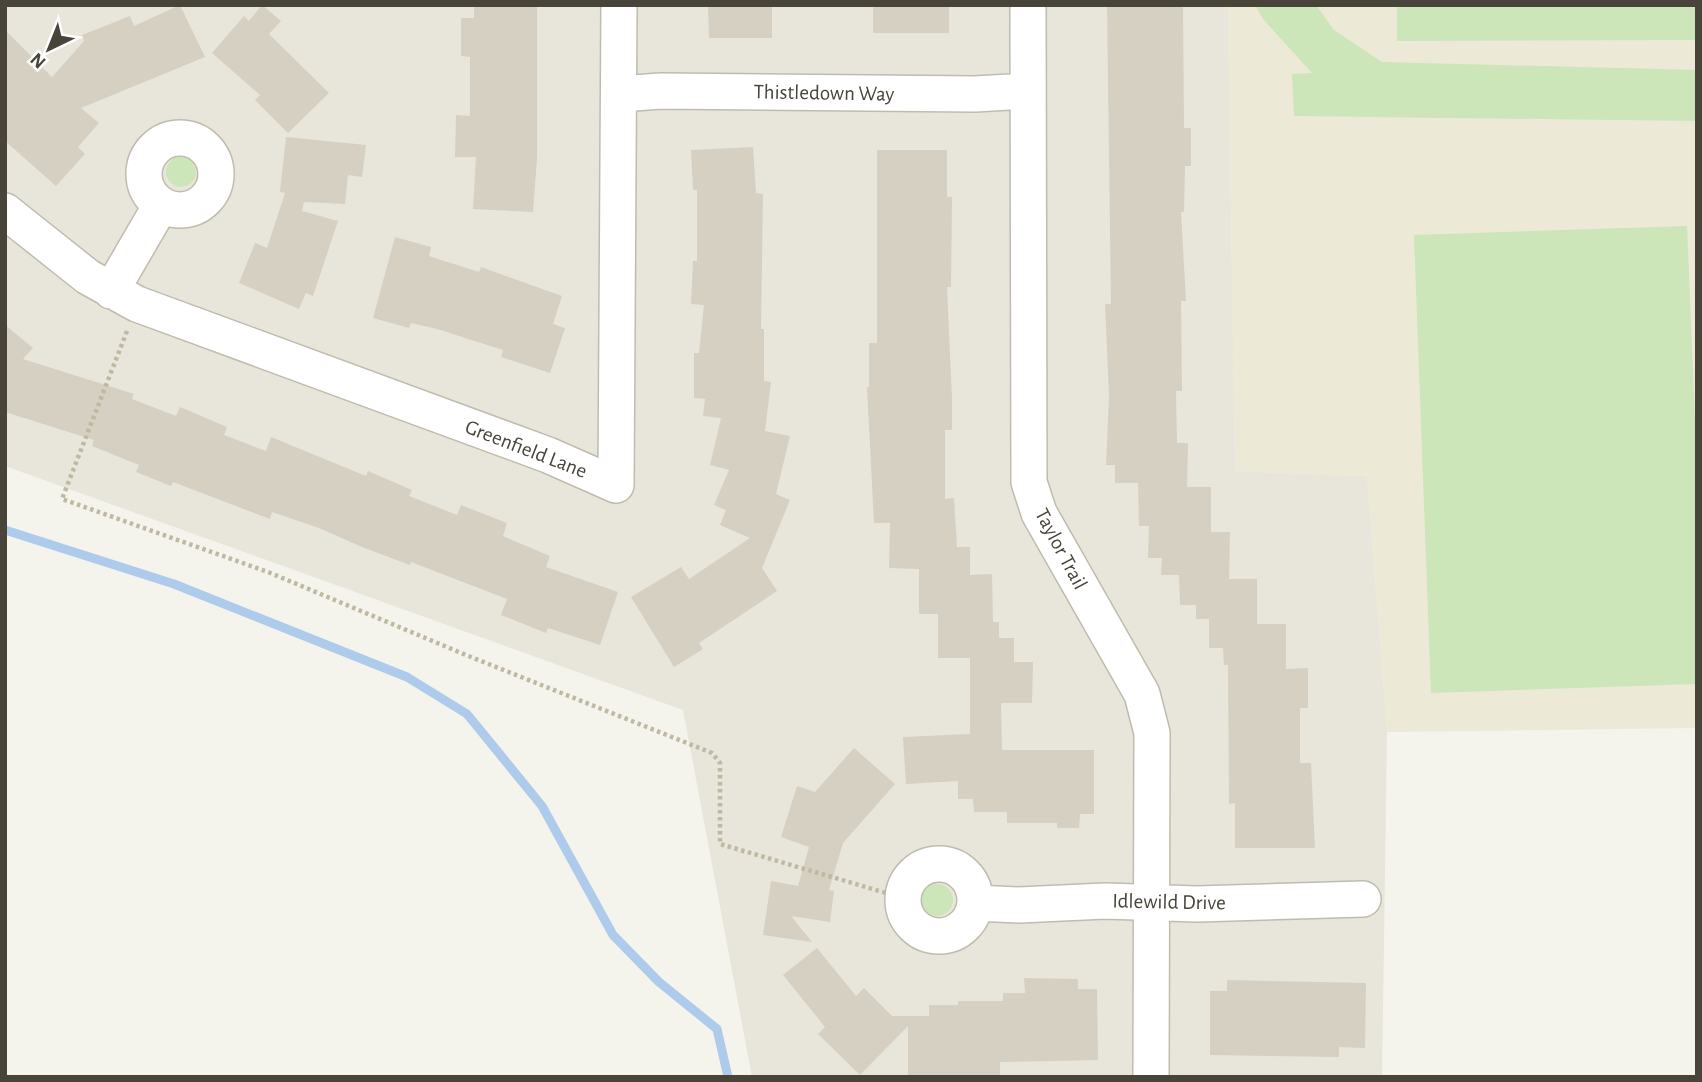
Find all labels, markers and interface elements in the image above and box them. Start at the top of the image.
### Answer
north arrow [14,14,84,84]
text: N [27,49,50,72]
street label: Thistledown Way [753,81,895,105]
street label: Greenfield Lane [462,416,590,482]
street label: Taylor Trail [1031,505,1091,593]
street label: Idlewild Drive [1112,891,1226,913]

